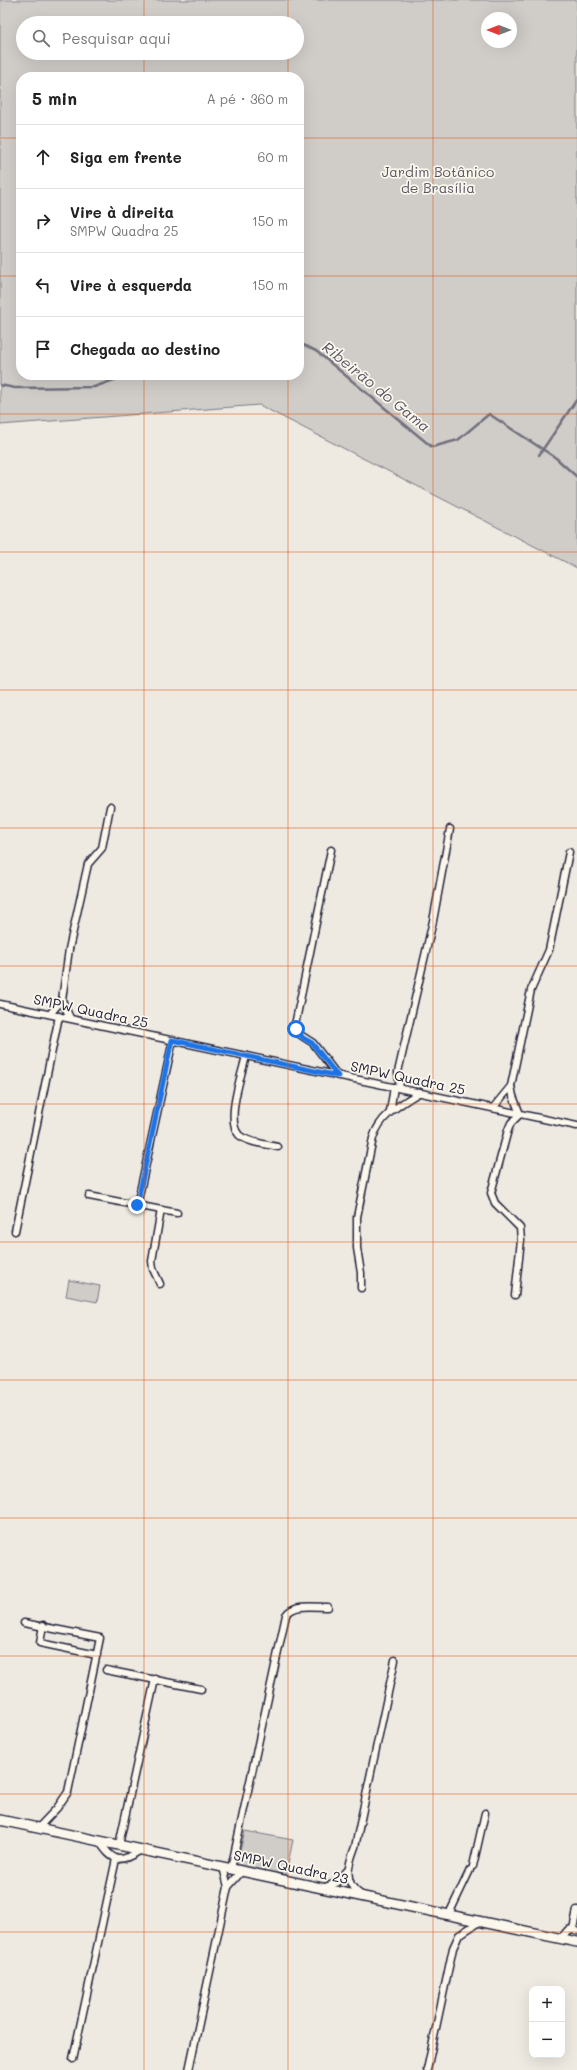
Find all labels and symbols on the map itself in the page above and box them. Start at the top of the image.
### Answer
north arrow [481,12,517,48]
park label: Jardim Botânico de Brasília [382,162,494,197]
water label: Ribeirão do Gama [319,337,435,436]
street label: SMPW Quadra 25 [32,989,150,1032]
route start [287,1020,305,1038]
street label: SMPW Quadra 25 [349,1056,467,1099]
route end [128,1196,146,1214]
street label: SMPW Quadra 23 [232,1845,350,1888]

